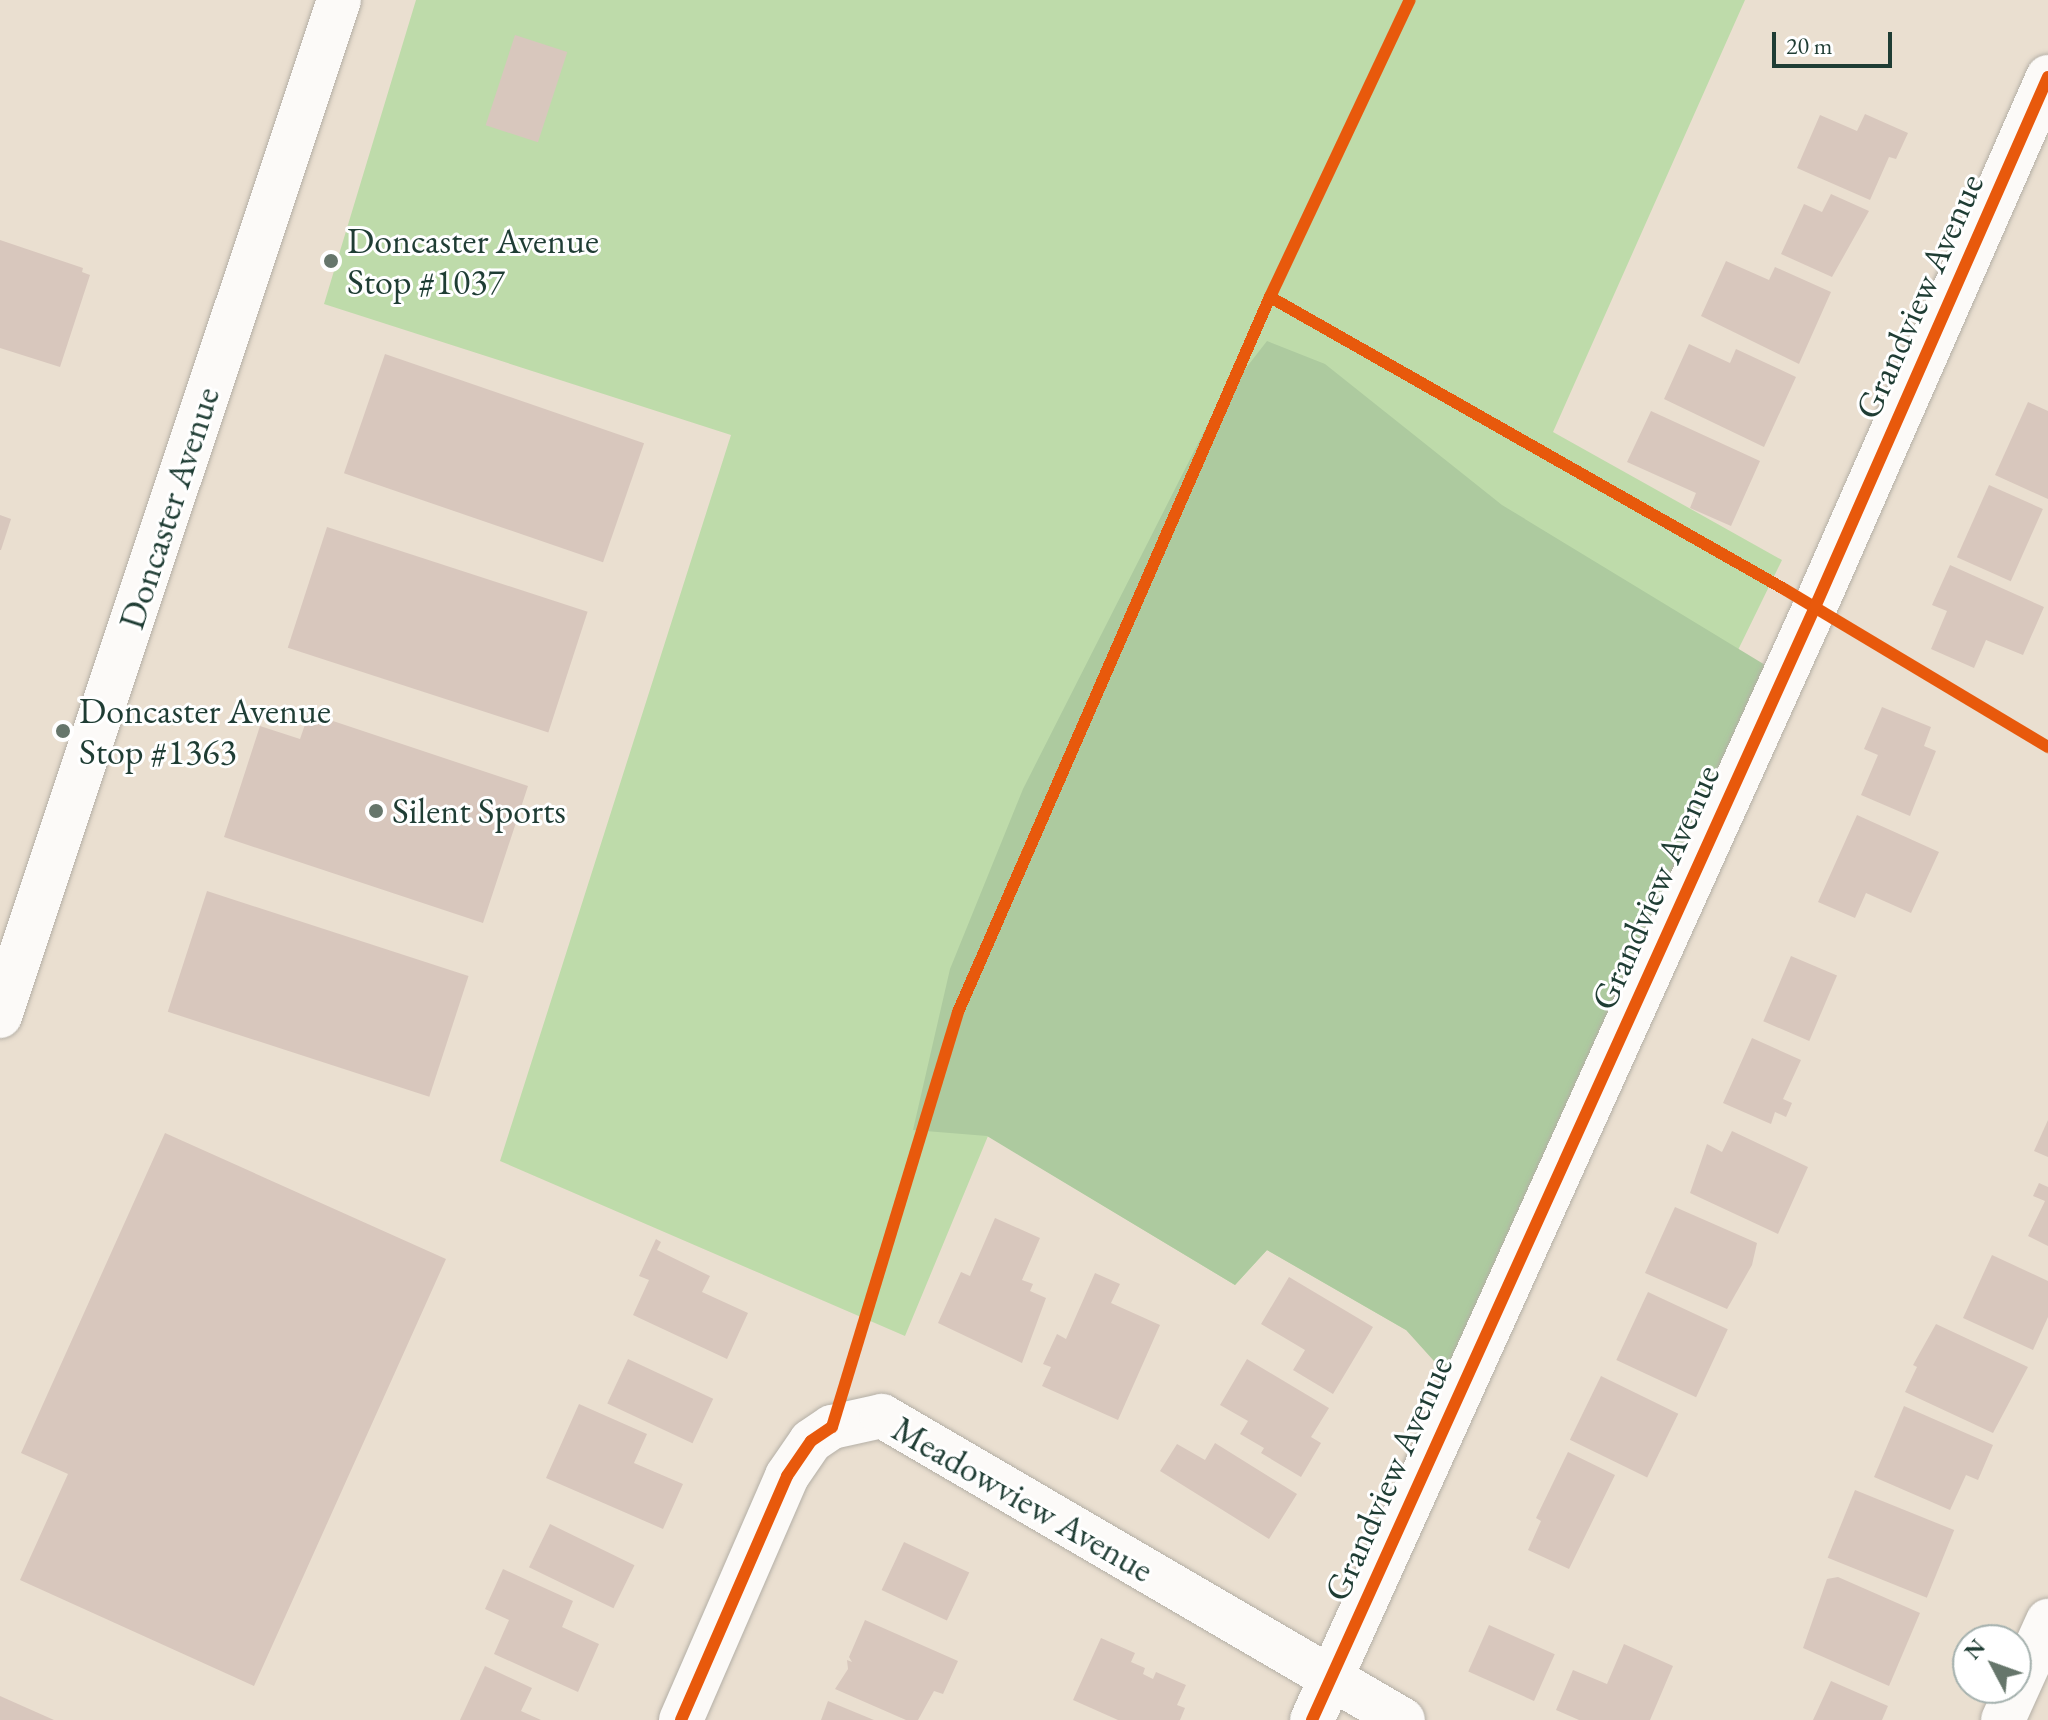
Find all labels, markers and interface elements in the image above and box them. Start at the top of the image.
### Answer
scale bar [1776,16,1896,66]
text: 20 m [1786,30,1833,61]
street label: Grandview Avenue [1846,167,1992,425]
place label: Doncaster Avenue Stop #1037 [347,218,599,303]
marker: Doncaster Avenue Stop #1037 [322,252,340,270]
street label: Doncaster Avenue [110,382,228,634]
place label: Doncaster Avenue Stop #1363 [79,688,331,773]
marker: Doncaster Avenue Stop #1363 [54,722,72,740]
street label: Grandview Avenue [1582,758,1728,1016]
place label: Silent Sports [392,789,566,833]
marker: Silent Sports [367,802,385,820]
street label: Grandview Avenue [1315,1349,1461,1607]
street label: Meadowview Avenue [885,1407,1161,1591]
north arrow [1952,1624,2032,1704]
text: N [1958,1633,1992,1665]

